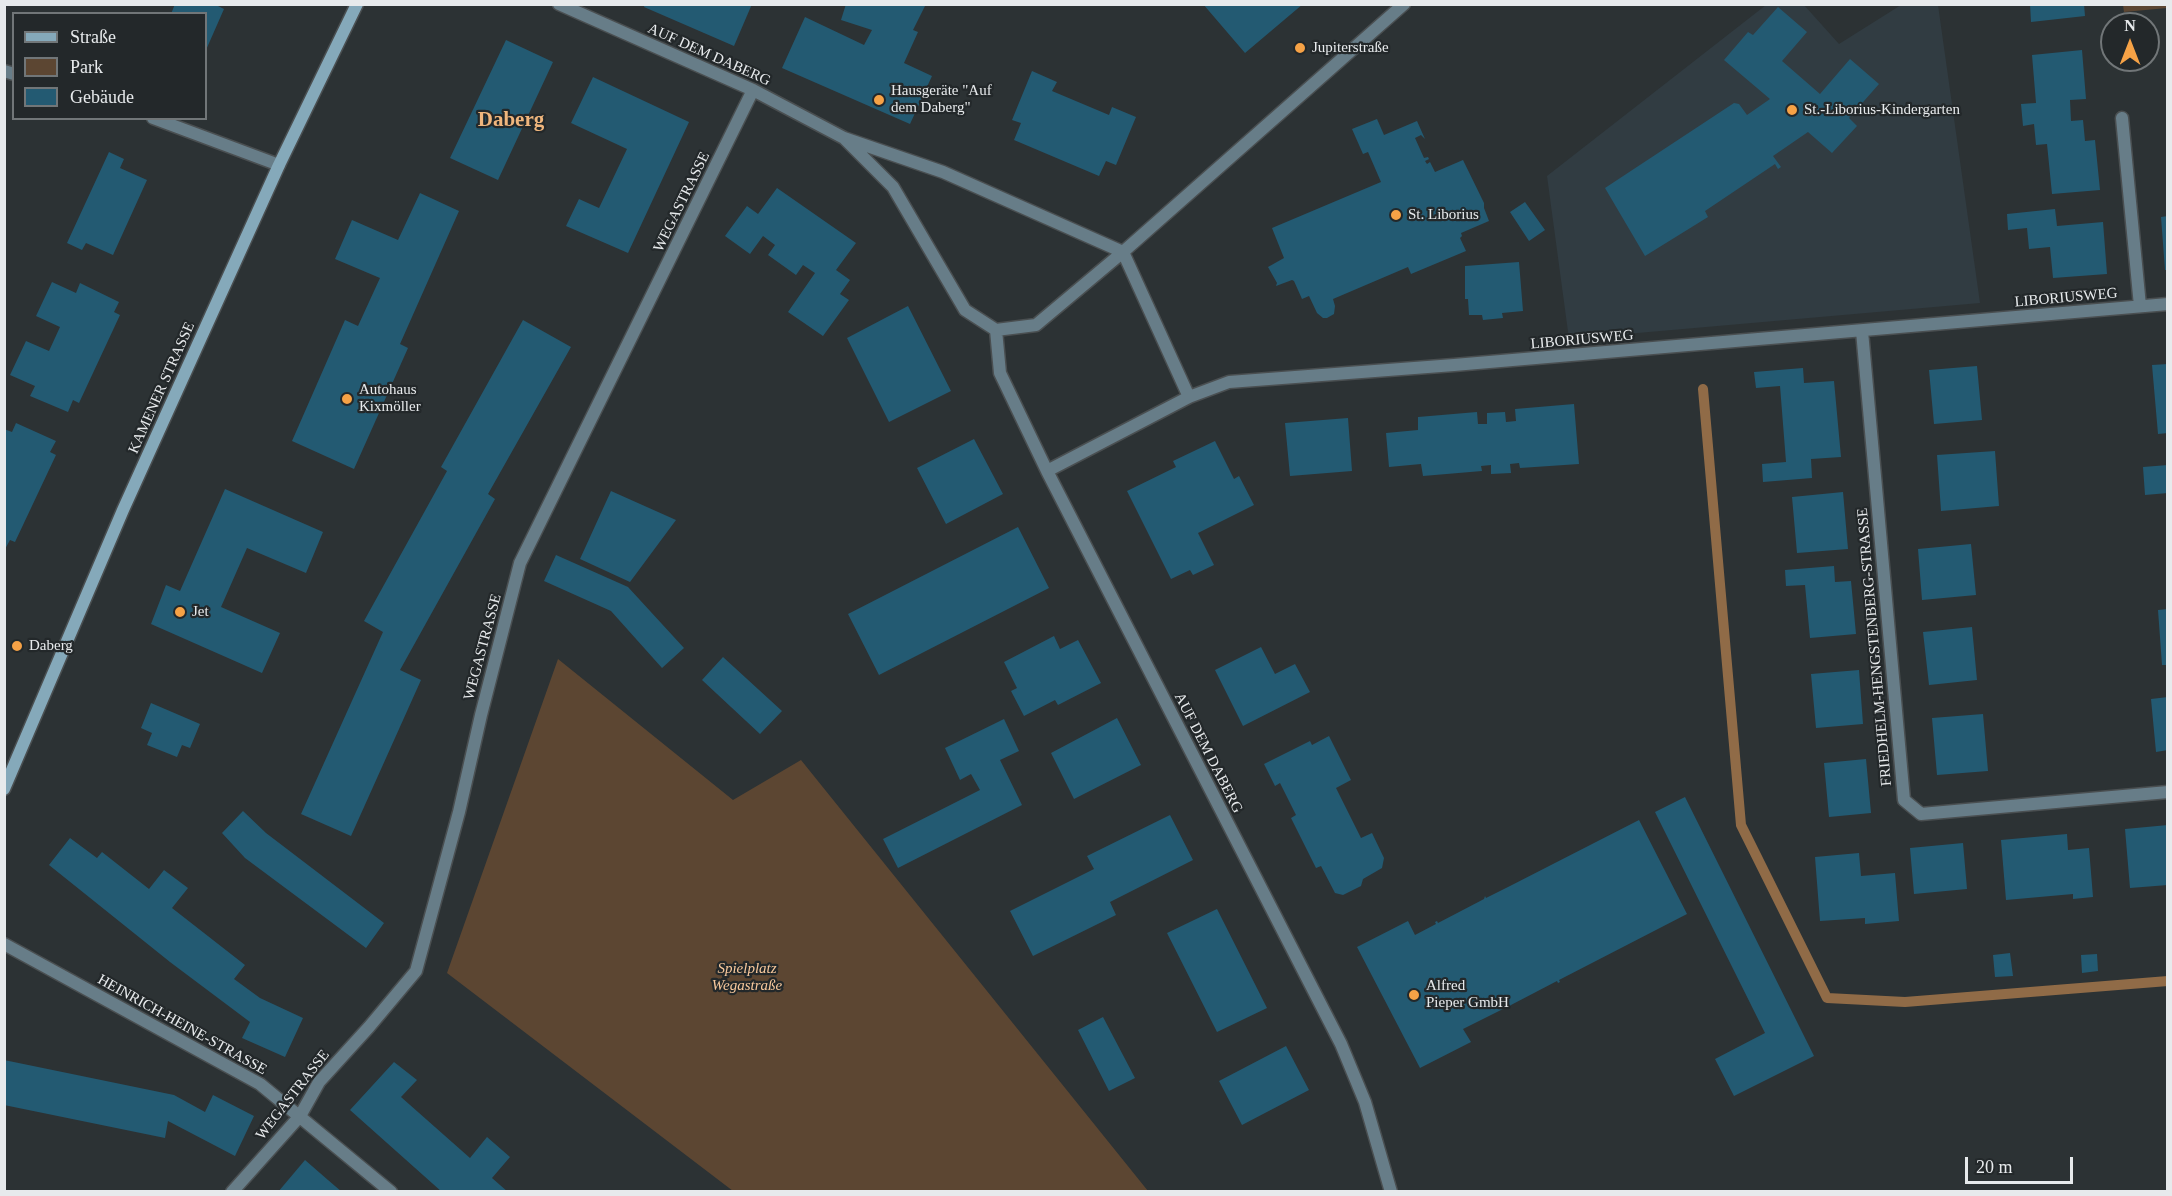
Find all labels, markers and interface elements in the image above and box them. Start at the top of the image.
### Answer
legend [12,12,207,120]
north arrow [2100,12,2160,72]
text: N [2124,17,2136,34]
street label: AUF DEM DABERG [645,20,773,90]
text: Straße [70,27,116,47]
place label: Jupiterstraße [1312,39,1389,57]
marker: Jupiterstraße [1293,41,1307,55]
text: Park [70,57,103,77]
place label: Hausgeräte "Auf dem Daberg" [891,82,992,117]
text: Gebäude [70,87,134,107]
marker: Hausgeräte "Auf dem Daberg" [872,93,886,107]
place label: St.-Liborius-Kindergarten [1804,101,1960,119]
marker: St.-Liborius-Kindergarten [1785,103,1799,117]
district label: Daberg [478,108,544,134]
street label: WEGASTRASSE [650,149,714,255]
place label: St. Liborius [1408,206,1479,224]
marker: St. Liborius [1389,208,1403,222]
street label: LIBORIUSWEG [2014,285,2118,311]
street label: KAMENER STRASSE [125,319,199,457]
street label: LIBORIUSWEG [1530,327,1634,353]
place label: Autohaus Kixmöller [359,381,421,416]
marker: Autohaus Kixmöller [340,392,354,406]
street label: FRIEDHELM-HENGSTENBERG-STRASSE [1854,507,1896,787]
street label: WEGASTRASSE [460,592,506,702]
place label: Jet [192,603,209,621]
marker: Jet [173,605,187,619]
place label: Daberg [29,637,73,655]
marker: Daberg [10,639,24,653]
street label: AUF DEM DABERG [1170,690,1246,816]
park label: Spielplatz Wegastraße [712,960,782,995]
street label: HEINRICH-HEINE-STRASSE [94,971,270,1079]
place label: Alfred Pieper GmbH [1426,977,1509,1012]
marker: Alfred Pieper GmbH [1407,988,1421,1002]
street label: WEGASTRASSE [252,1046,334,1144]
scale bar [1968,1145,2076,1183]
text: 20 m [1976,1157,2013,1177]

